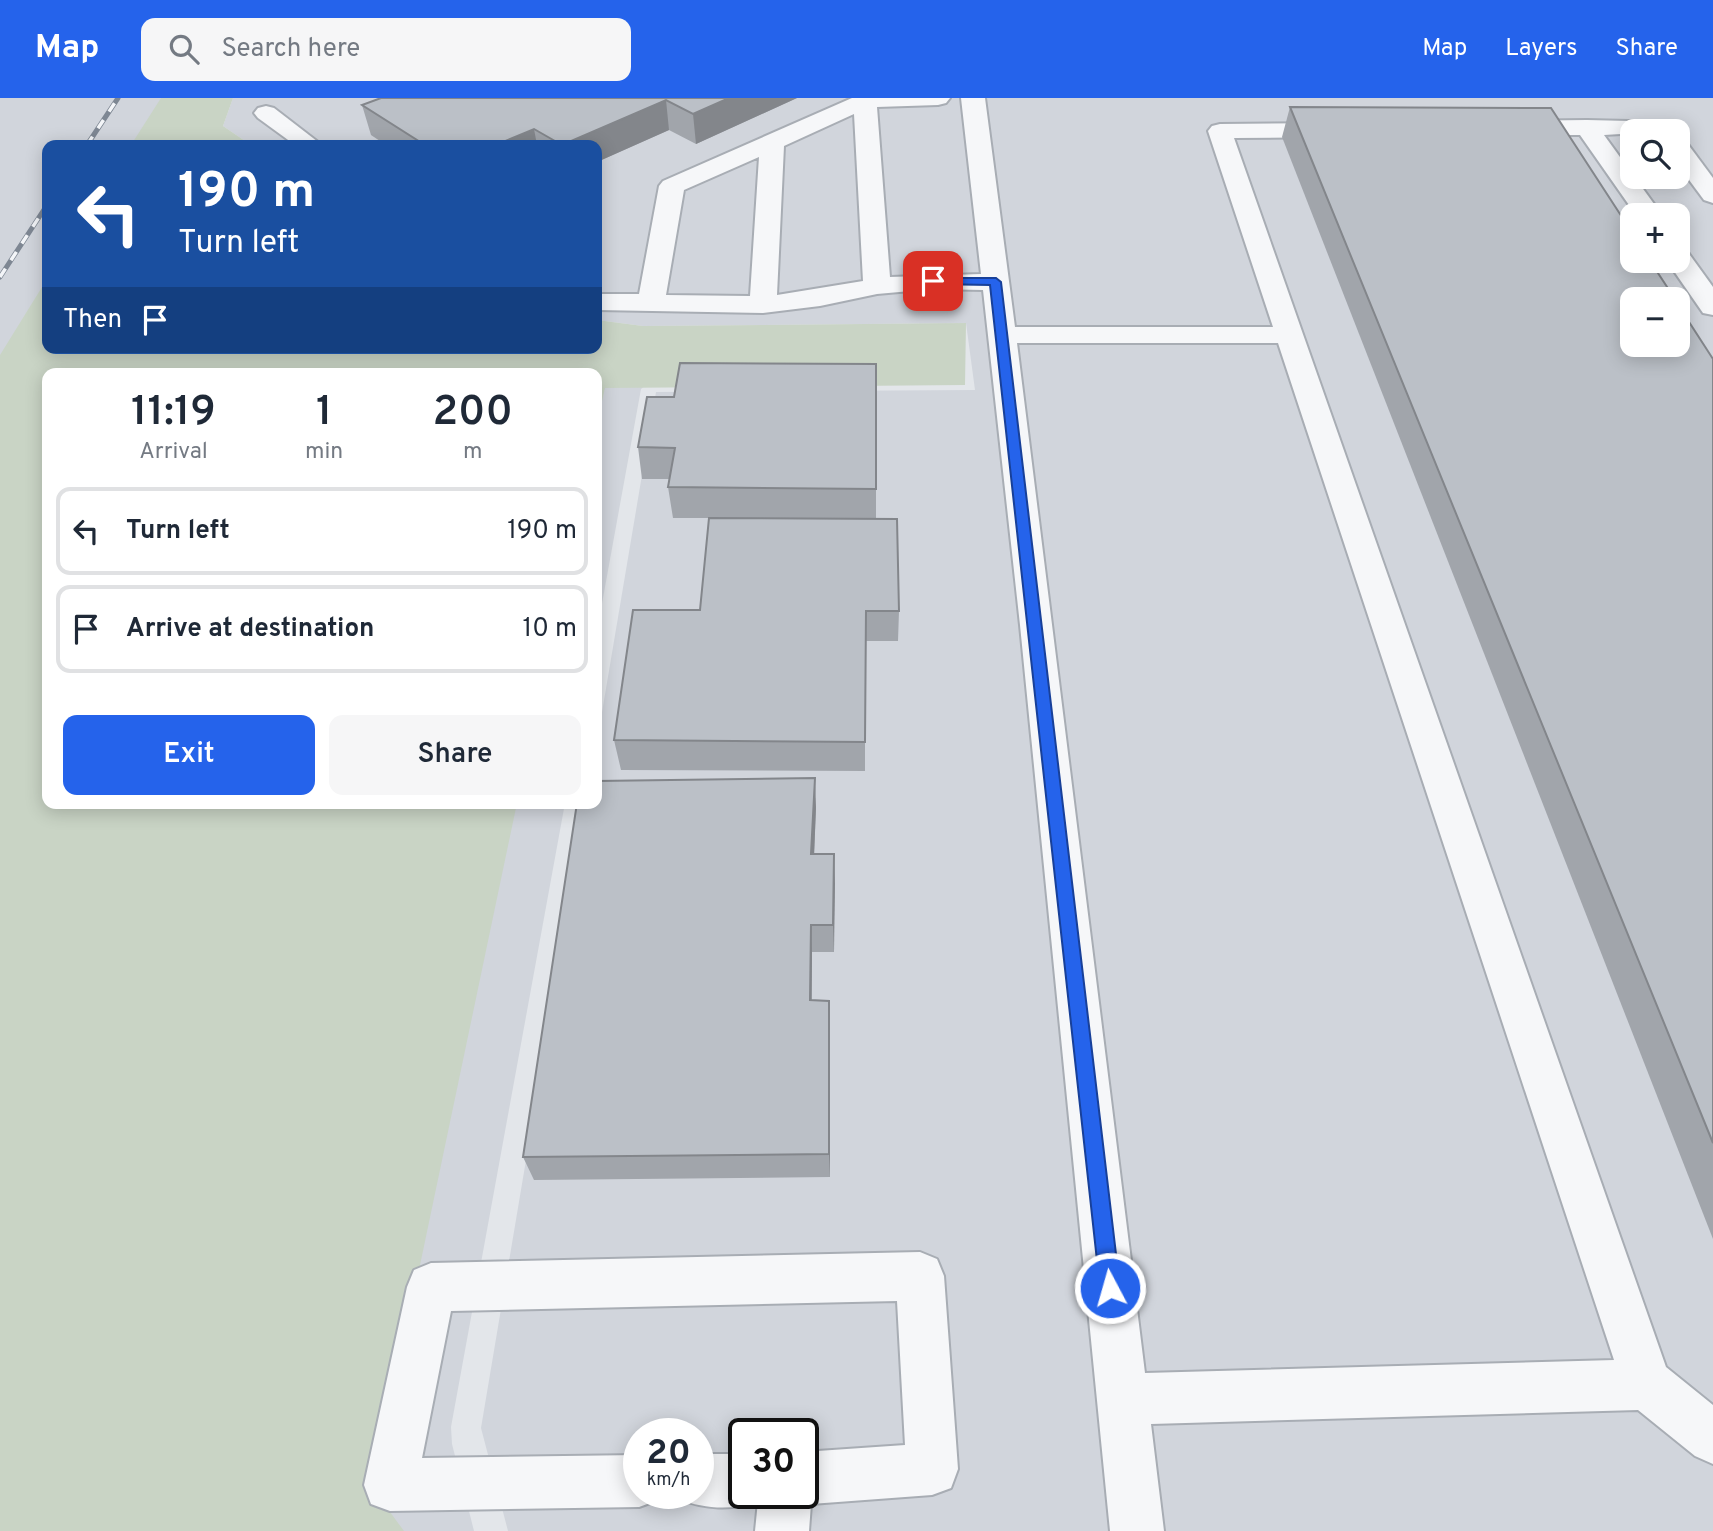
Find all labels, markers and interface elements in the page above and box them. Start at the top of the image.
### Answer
search box [141,18,631,81]
text: Map [35,28,99,70]
icon: search [165,30,203,68]
text: Search here [221,33,360,66]
text: Map [1422,34,1467,64]
text: Layers [1505,34,1577,64]
text: Share [1615,34,1678,64]
map controls [1620,119,1690,357]
button: search [1620,119,1690,189]
text: 190 m [178,163,315,225]
icon: left [63,168,154,259]
button: + [1620,203,1690,273]
text: Turn left [178,224,299,264]
pin [903,251,963,311]
icon: arrive [914,262,952,300]
button: − [1620,287,1690,357]
icon: arrive [136,301,174,339]
text: Then [63,304,122,337]
text: 11:19 [131,387,216,440]
text: 1 [316,387,332,440]
text: 200 [432,387,513,440]
text: Arrival [139,438,208,467]
text: min [305,438,343,467]
text: m [463,438,482,467]
icon: left [67,512,105,550]
text: Turn left [126,515,230,548]
text: 190 m [507,515,577,548]
icon: arrive [67,610,105,648]
text: Arrive at destination [126,613,374,646]
text: 10 m [522,613,577,646]
button: Exit [63,715,315,795]
button: Share [329,715,581,795]
position arrow [1073,1251,1147,1325]
speed limit sign: 30 [728,1418,819,1509]
text: 20 [646,1432,691,1476]
text: km/h [647,1469,690,1492]

